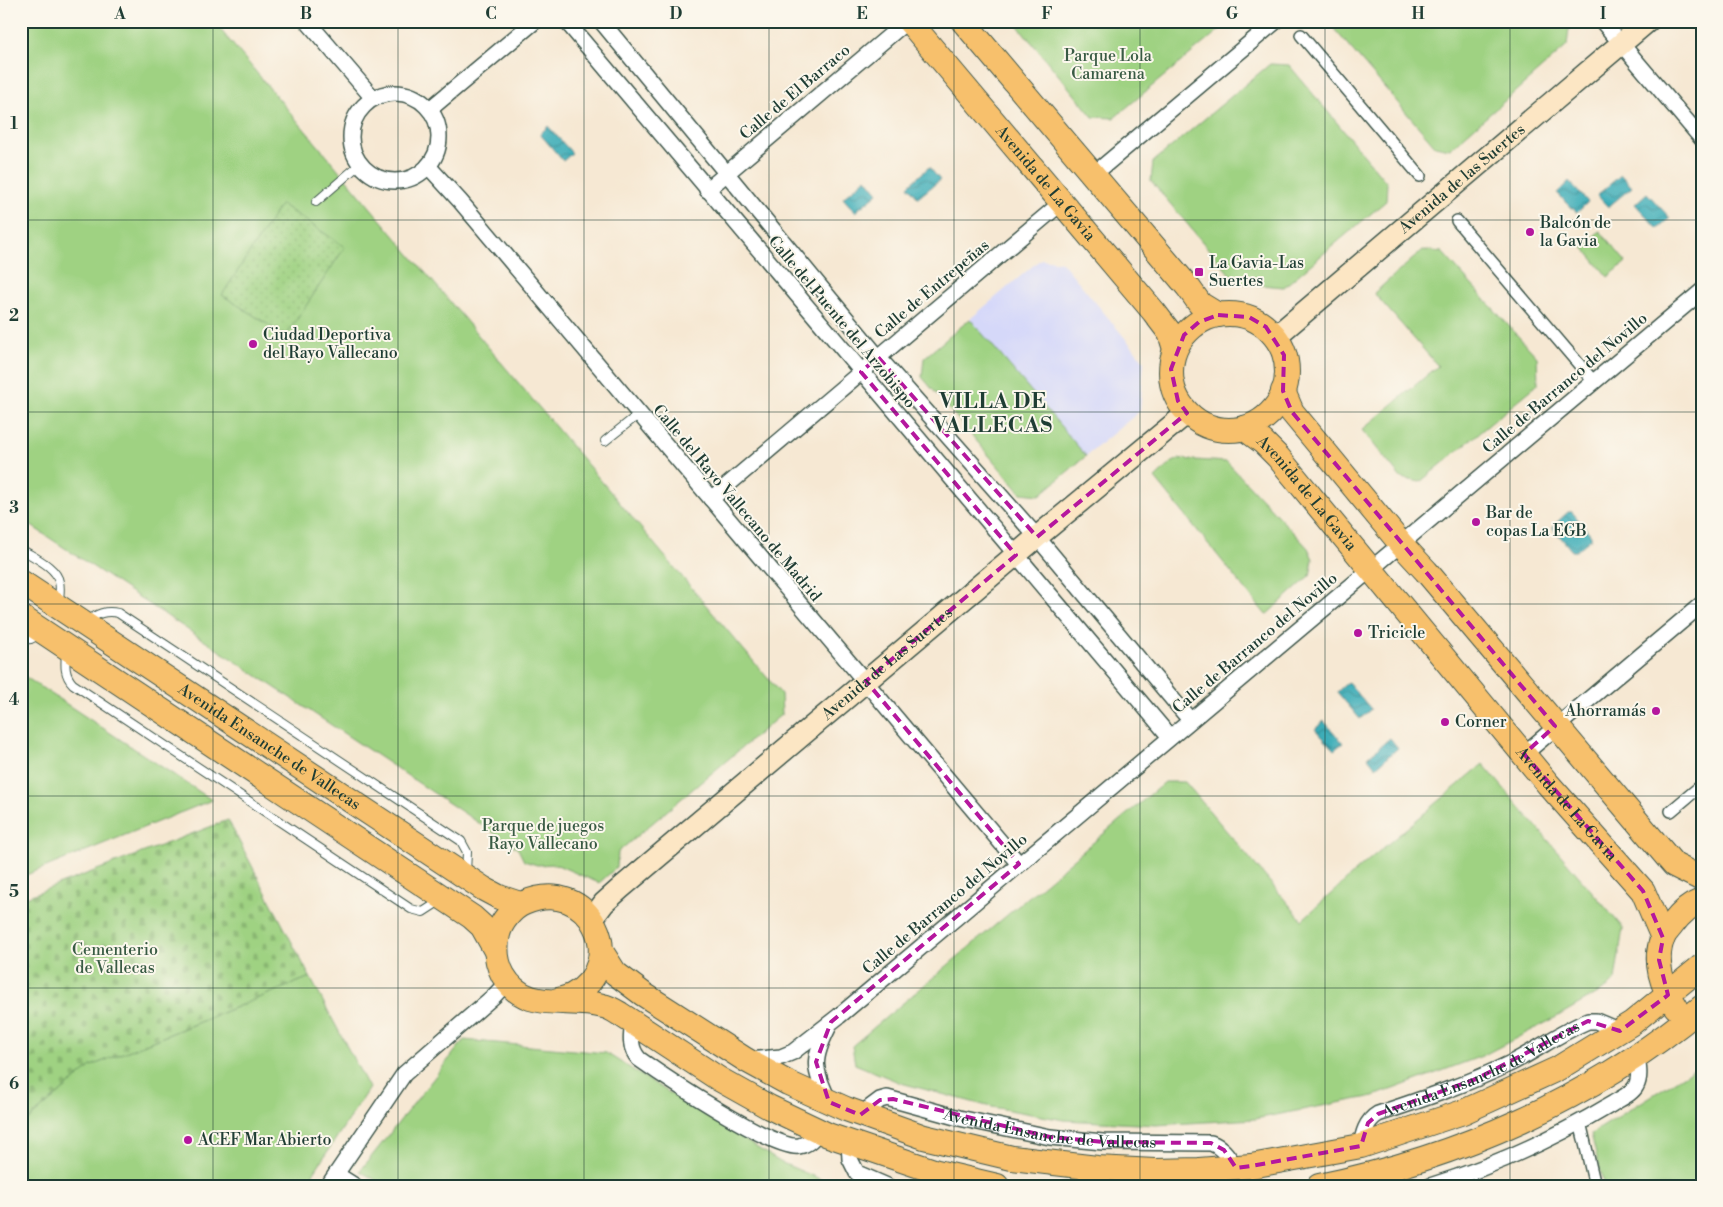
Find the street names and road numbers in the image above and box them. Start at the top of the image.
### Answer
street label: Calle de El Barraco [736,40,854,144]
street label: Avenida de las Suertes [1394,119,1529,238]
street label: Avenida de La Gavia [991,121,1100,246]
street label: Calle del Puente del Arzobispo [764,232,920,412]
street label: Calle de Entrepeñas [871,235,993,343]
street label: Calle de Barranco del Novillo [1478,308,1652,458]
street label: Calle del Rayo Vallecano de Madrid [649,400,825,606]
street label: Avenida de La Gavia [1252,431,1362,556]
street label: Calle de Barranco del Novillo [1168,568,1342,718]
street label: Avenida de Las Suertes [817,602,957,725]
street label: Avenida Ensanche de Vallecas [173,678,364,814]
street label: Avenida de La Gavia [1511,742,1622,866]
street label: Calle de Barranco del Novillo [858,829,1032,979]
street label: Avenida Ensanche de Vallecas [1379,1016,1583,1122]
street label: Avenida Ensanche de Vallecas [940,1104,1156,1153]

